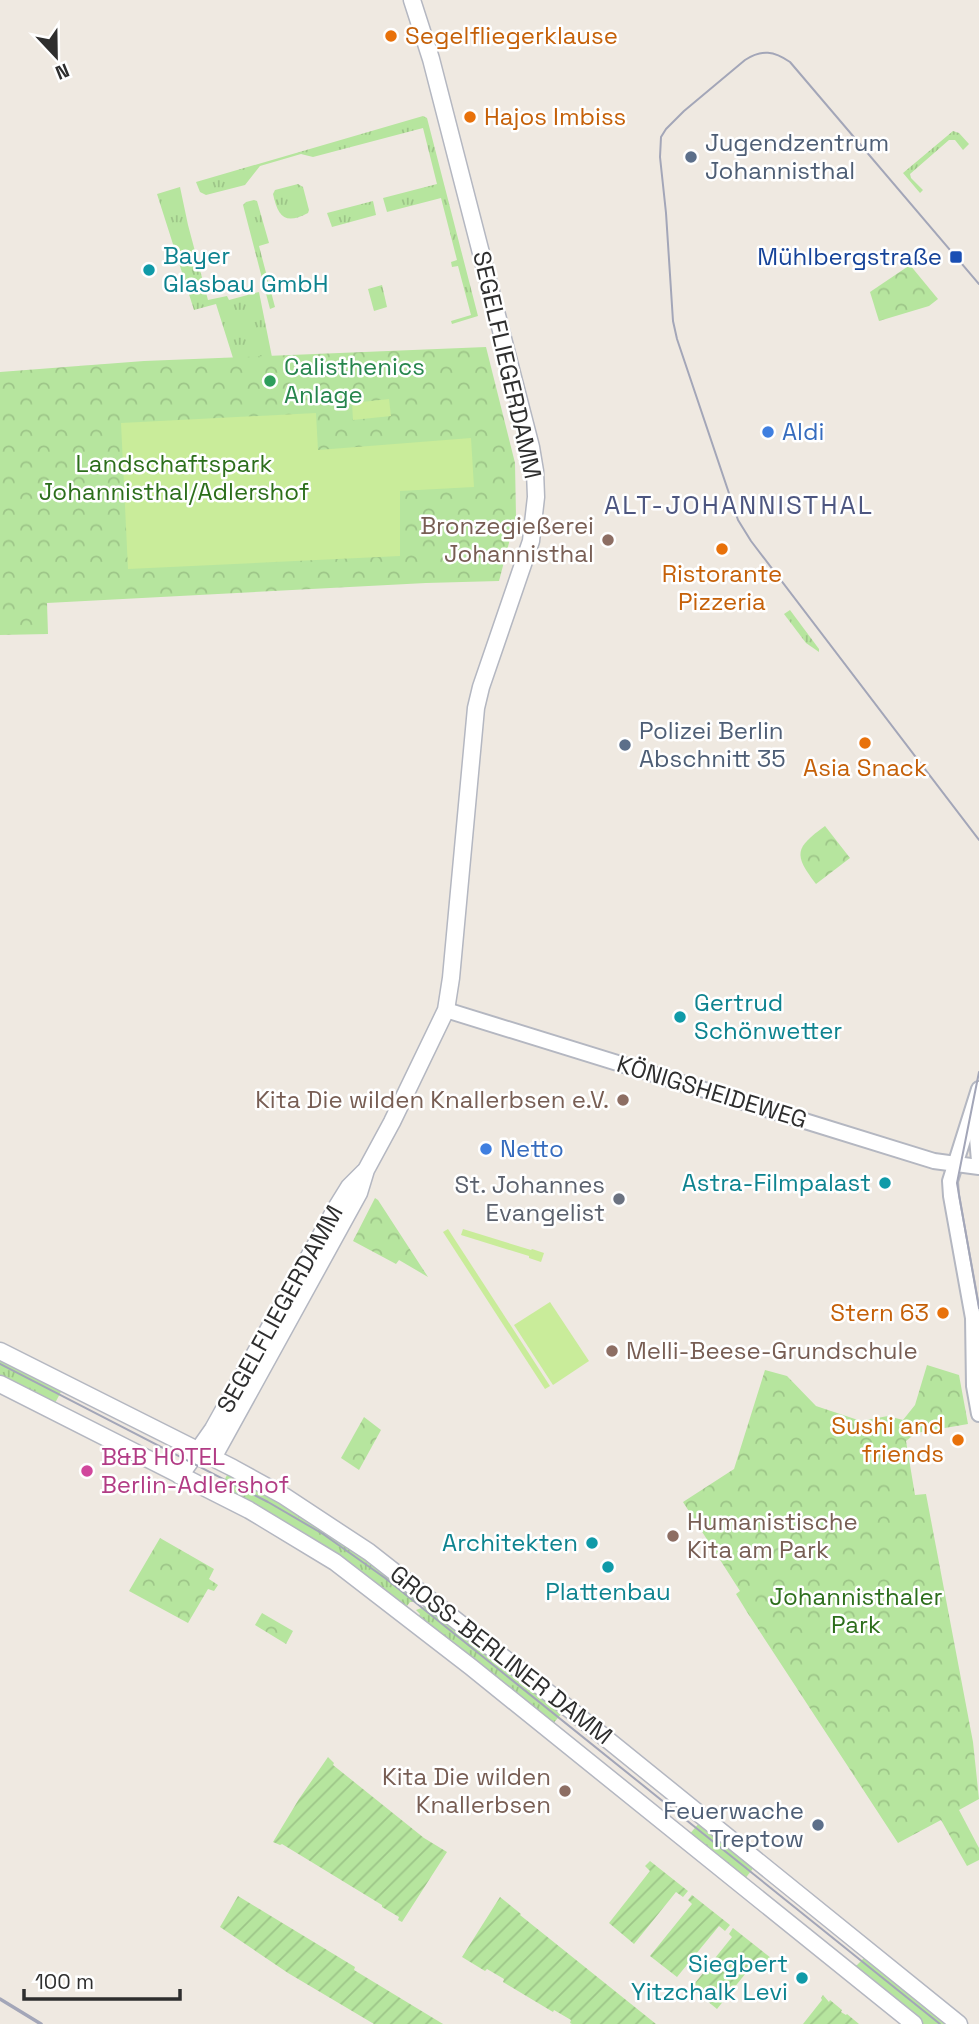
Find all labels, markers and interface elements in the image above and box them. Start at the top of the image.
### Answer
place label: Segelfliegerklause [405,20,618,51]
north arrow [21,21,91,91]
marker: Segelfliegerklause [383,28,399,44]
text: N [52,57,73,85]
place label: Hajos Imbiss [484,101,626,132]
marker: Hajos Imbiss [462,109,478,125]
place label: Jugendzentrum Johannisthal [705,127,889,186]
marker: Jugendzentrum Johannisthal [683,149,699,165]
place label: Bayer Glasbau GmbH [163,240,329,299]
place label: Mühlbergstraße [757,241,942,272]
street label: SEGELFLIEGERDAMM [466,248,549,482]
marker: Mühlbergstraße [948,249,964,265]
marker: Bayer Glasbau GmbH [141,262,157,278]
place label: Calisthenics Anlage [284,351,425,410]
marker: Calisthenics Anlage [262,373,278,389]
place label: Aldi [782,416,824,447]
marker: Aldi [760,424,776,440]
park label: Landschaftspark Johannisthal/Adlershof [39,448,309,507]
district label: ALT-JOHANNISTHAL [604,488,874,522]
place label: Bronzegießerei Johannisthal [420,510,594,569]
marker: Bronzegießerei Johannisthal [600,532,616,548]
marker: Ristorante Pizzeria [714,541,730,557]
place label: Ristorante Pizzeria [662,558,782,617]
place label: Polizei Berlin Abschnitt 35 [639,715,786,774]
marker: Asia Snack [857,735,873,751]
marker: Polizei Berlin Abschnitt 35 [617,737,633,753]
place label: Asia Snack [803,752,927,783]
place label: Gertrud Schönwetter [694,987,842,1046]
marker: Gertrud Schönwetter [672,1009,688,1025]
street label: KÖNIGSHEIDEWEG [613,1048,811,1135]
place label: Kita Die wilden Knallerbsen e.V. [255,1084,609,1115]
marker: Kita Die wilden Knallerbsen e.V. [615,1092,631,1108]
place label: Netto [500,1133,564,1164]
marker: Netto [478,1141,494,1157]
place label: Astra-Filmpalast [682,1167,871,1198]
place label: St. Johannes Evangelist [455,1169,605,1228]
marker: Astra-Filmpalast [877,1175,893,1191]
marker: St. Johannes Evangelist [611,1191,627,1207]
street label: SEGELFLIEGERDAMM [210,1199,350,1418]
place label: Stern 63 [830,1297,929,1328]
marker: Stern 63 [935,1305,951,1321]
place label: Melli-Beese-Grundschule [626,1335,918,1366]
marker: Melli-Beese-Grundschule [604,1343,620,1359]
place label: Sushi and friends [831,1410,944,1469]
marker: Sushi and friends [950,1432,966,1448]
place label: B&B HOTEL Berlin-Adlershof [101,1441,289,1500]
marker: B&B HOTEL Berlin-Adlershof [79,1463,95,1479]
place label: Humanistische Kita am Park [687,1506,858,1565]
place label: Architekten [442,1527,578,1558]
marker: Humanistische Kita am Park [665,1528,681,1544]
marker: Architekten [584,1535,600,1551]
street label: GROSS-BERLINER DAMM [384,1558,619,1751]
marker: Plattenbau [600,1559,616,1575]
place label: Plattenbau [545,1576,671,1607]
park label: Johannisthaler Park [769,1581,943,1640]
place label: Kita Die wilden Knallerbsen [382,1761,551,1820]
marker: Kita Die wilden Knallerbsen [557,1783,573,1799]
place label: Feuerwache Treptow [663,1795,804,1854]
marker: Feuerwache Treptow [810,1817,826,1833]
place label: Siegbert Yitzchalk Levi [631,1948,788,2007]
scale bar [24,1958,180,2002]
text: 100 m [35,1968,94,1995]
marker: Siegbert Yitzchalk Levi [794,1970,810,1986]

